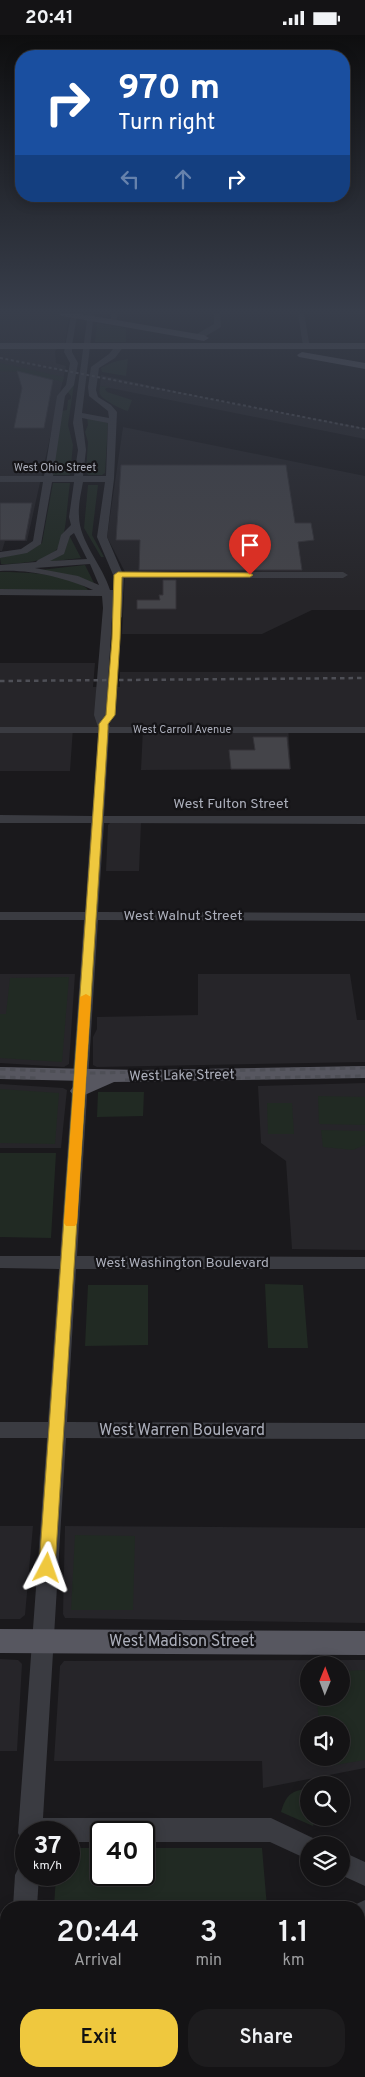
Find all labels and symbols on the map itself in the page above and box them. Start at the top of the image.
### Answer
street label: West Ohio Street [14,461,96,475]
pin [229,524,271,575]
street label: West Carroll Avenue [133,723,231,737]
street label: West Fulton Street [173,796,289,813]
street label: West Walnut Street [124,908,242,925]
street label: West Lake Street [129,1067,235,1085]
street label: West Washington Boulevard [95,1255,269,1272]
street label: West Warren Boulevard [99,1421,265,1441]
position arrow [20,1541,72,1593]
street label: West Madison Street [109,1632,255,1652]
north arrow [300,1656,350,1706]
speed limit sign: 40 [90,1821,155,1886]

